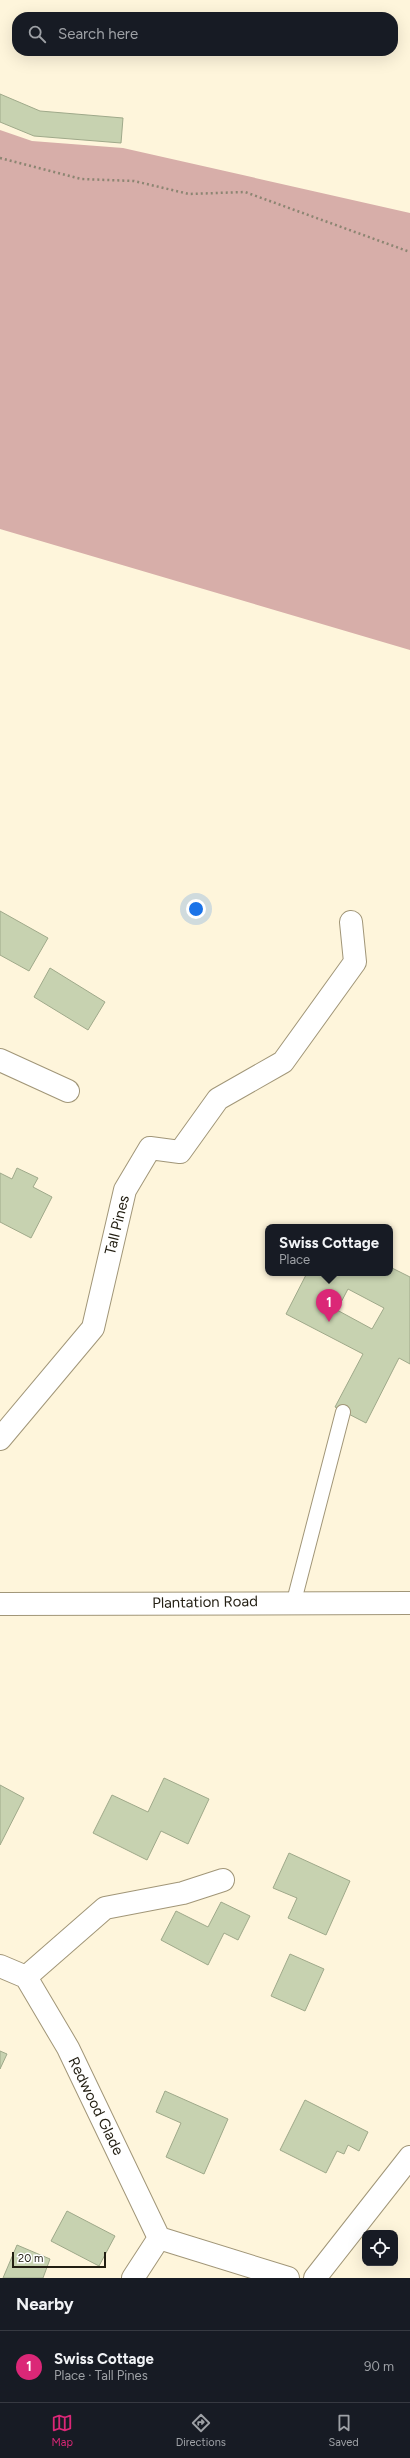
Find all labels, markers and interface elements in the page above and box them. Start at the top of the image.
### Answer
search box [12,12,398,56]
icon: search [26,23,48,45]
text: Search here [58,25,138,43]
your location [186,899,206,919]
street label: Tall Pines [101,1193,133,1257]
popup [265,1224,393,1276]
text: Swiss Cottage [279,1234,379,1252]
text: Place [279,1252,310,1267]
pin: 1 [316,1289,342,1322]
street label: Plantation Road [152,1592,258,1612]
street label: Redwood Glade [64,2054,128,2158]
map controls [362,2230,398,2266]
button: locate [362,2230,398,2266]
scale bar [12,2250,106,2269]
text: 20 m [18,2252,43,2265]
text: Nearby [16,2294,74,2314]
text: Swiss Cottage [54,2350,154,2368]
text: 1 [26,2359,32,2374]
text: 90 m [364,2359,394,2374]
text: Place · Tall Pines [54,2368,148,2383]
tab: Map [51,2412,73,2449]
tab: Directions [176,2412,226,2449]
tab: Saved [328,2412,359,2449]

